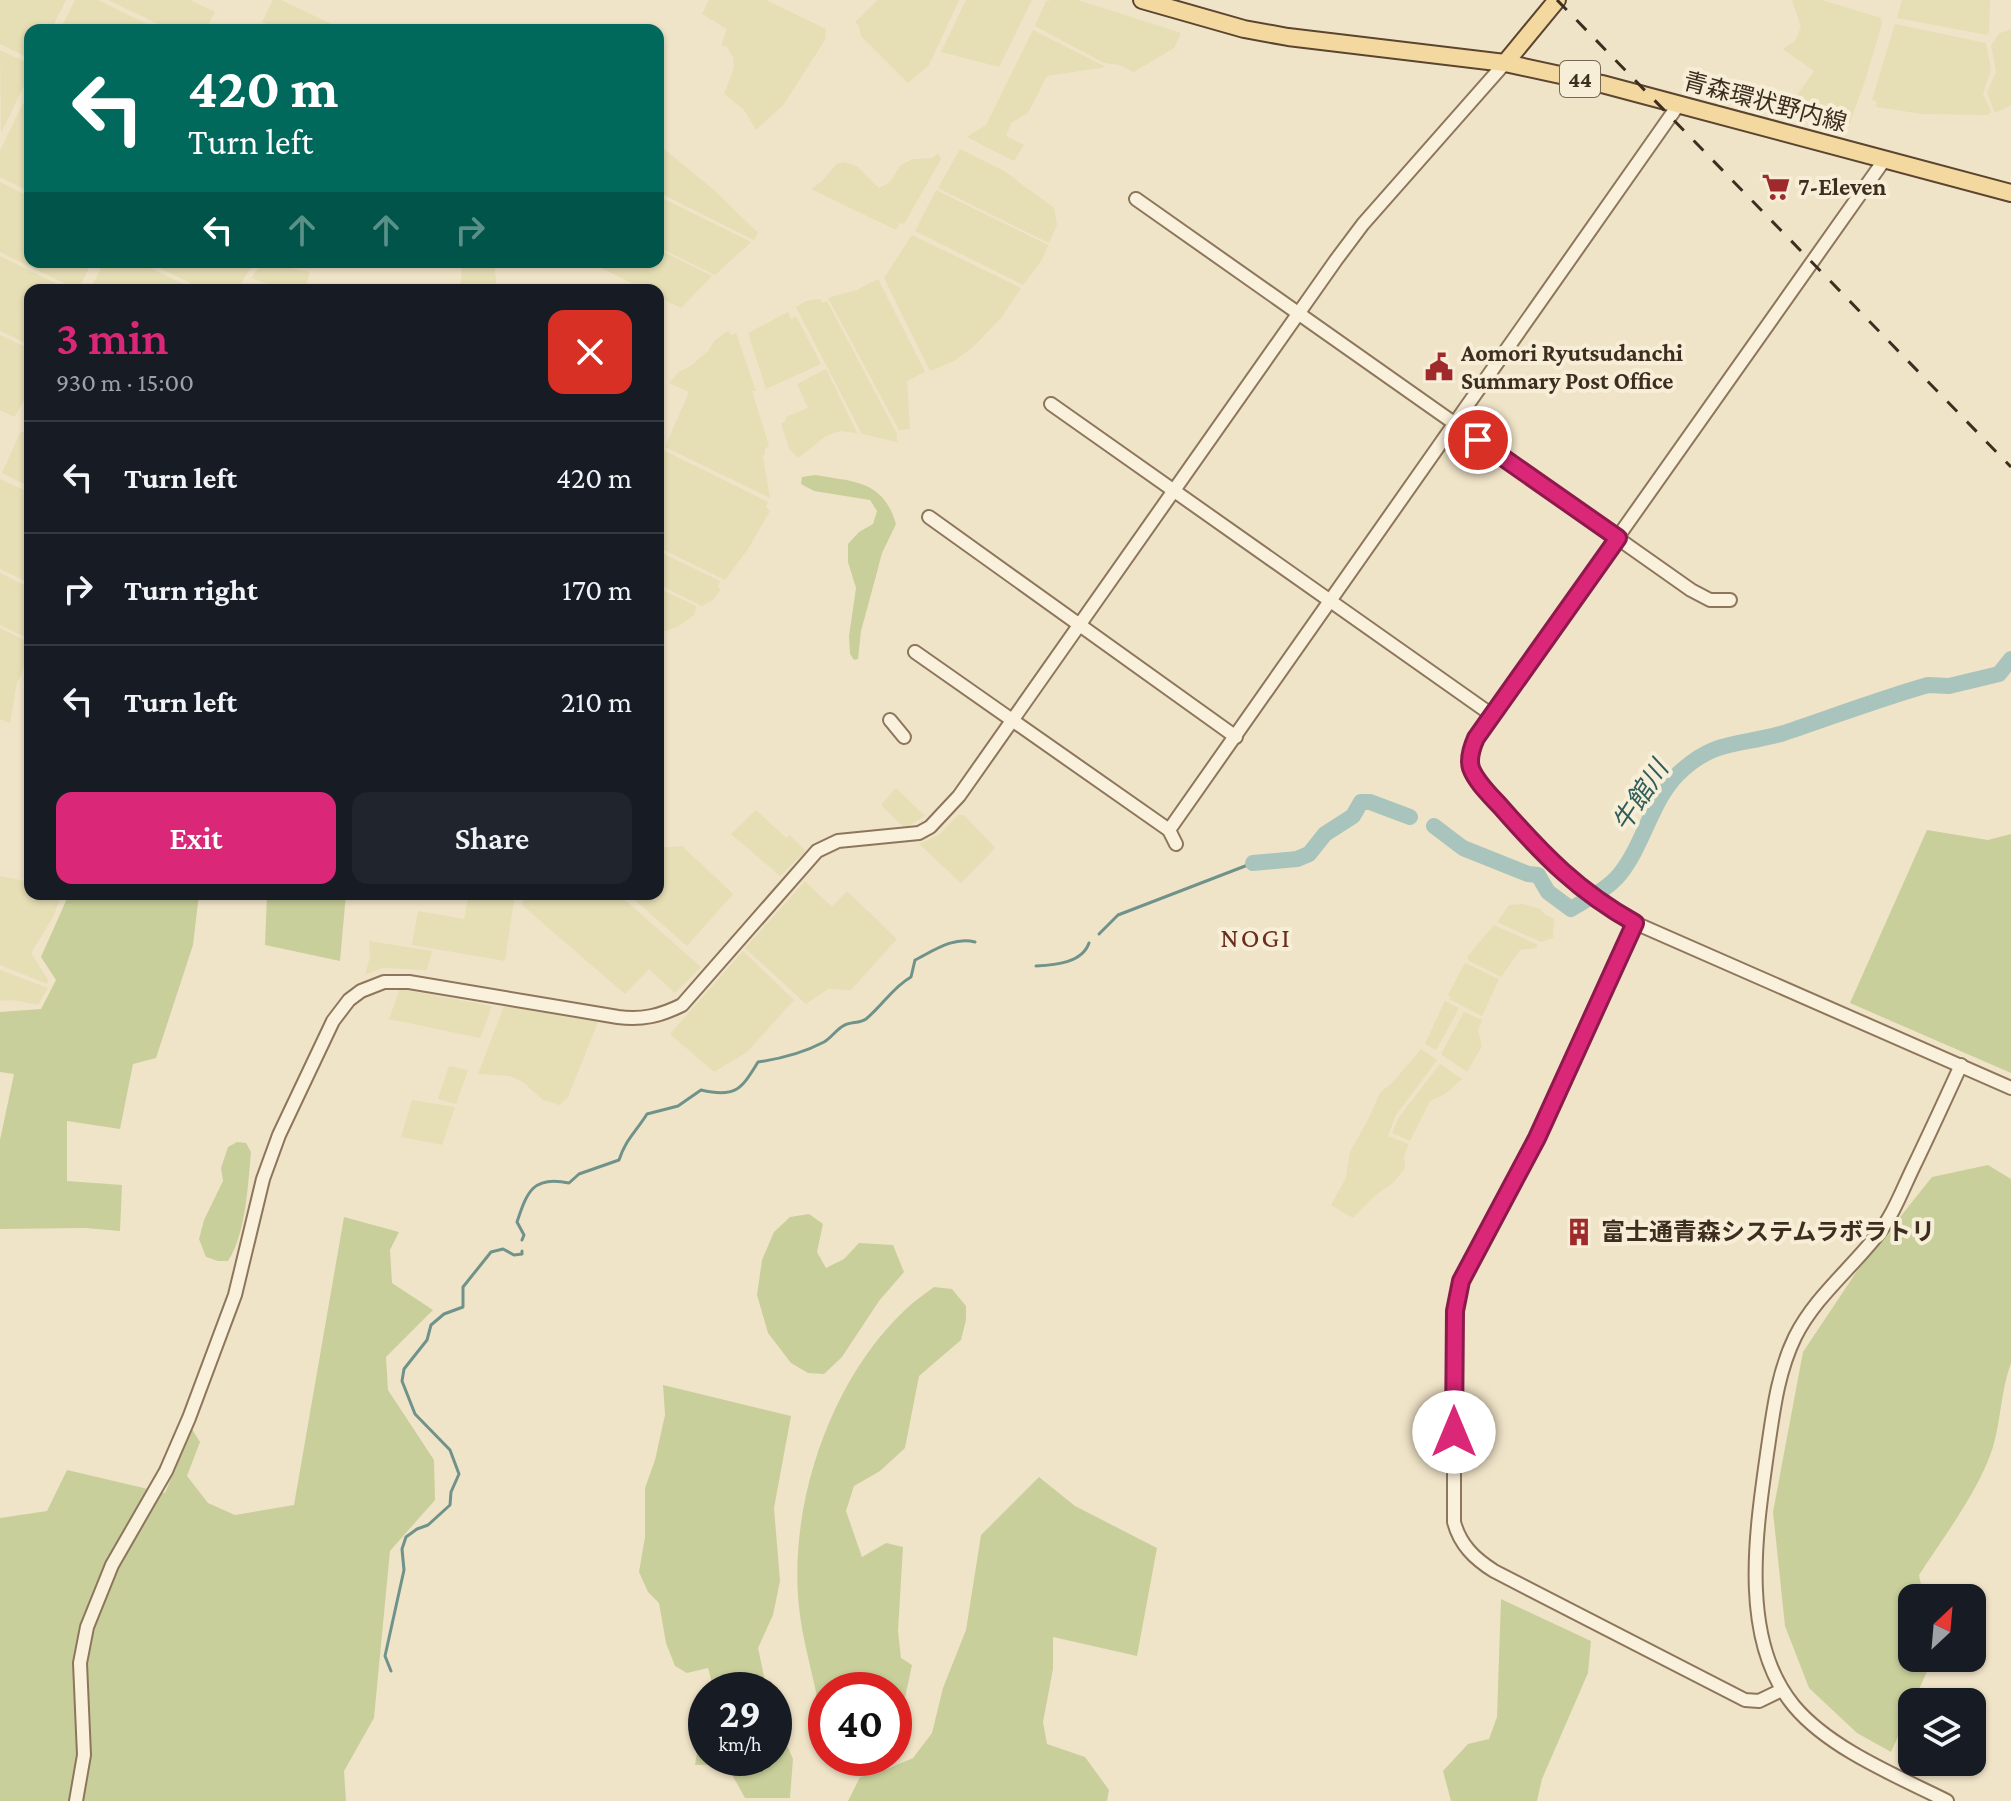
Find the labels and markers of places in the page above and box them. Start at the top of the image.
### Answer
supermarket icon: 7-Eleven [1761,172,1791,202]
place label: 7-Eleven [1798,173,1886,200]
place label: Aomori Ryutsudanchi Summary Post Office [1460,339,1683,394]
public building icon: Aomori Ryutsudanchi Summary Post Office [1424,352,1454,382]
pin [1444,406,1512,474]
building icon: 富士通青森システムラボラトリ [1564,1217,1594,1247]
place label: 富士通青森システムラボラトリ [1601,1218,1935,1245]

